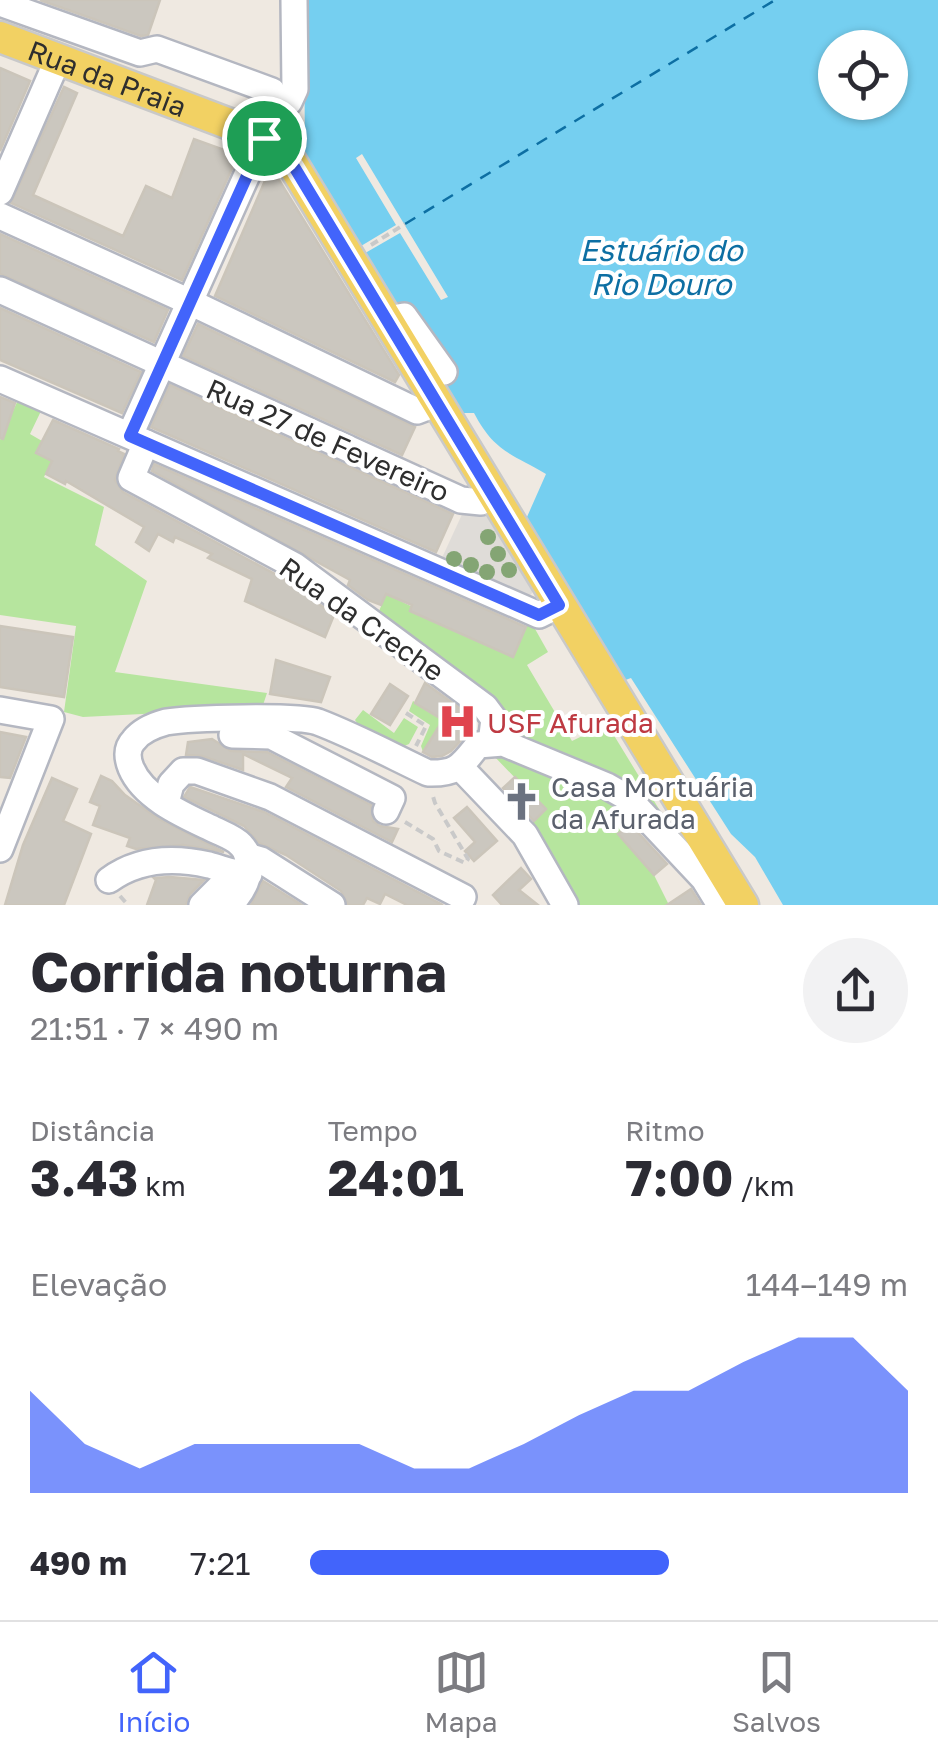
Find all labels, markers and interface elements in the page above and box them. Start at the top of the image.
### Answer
map controls [818,30,908,120]
button: locate [818,30,908,120]
street label: Rua da Praia [24,33,191,123]
pin [222,96,307,181]
icon: arrive [237,111,292,166]
water label: Estuário do Rio Douro [580,232,744,302]
street label: Rua 27 de Fevereiro [202,372,454,508]
street label: Rua da Creche [274,550,450,688]
hospital icon: USF Afurada [436,701,478,743]
place label: USF Afurada [487,706,654,739]
place label: Casa Mortuária da Afurada [551,770,754,835]
church icon: Casa Mortuária da Afurada [500,781,542,823]
text: Corrida noturna [30,938,447,1004]
button: share [803,938,908,1043]
text: 21:51 · 7 × 490 m [30,1009,279,1047]
text: Distância [30,1114,155,1147]
text: Tempo [328,1114,418,1147]
text: Ritmo [625,1114,705,1147]
text: 3.43 [30,1147,138,1207]
text: 24:01 [328,1147,464,1207]
text: 7:00 [625,1147,734,1207]
text: km [138,1169,186,1202]
text: /km [734,1169,795,1202]
text: Elevação [30,1265,167,1303]
text: 144–149 m [746,1265,908,1303]
text: 490 m [30,1544,127,1582]
text: 7:21 [190,1544,251,1582]
tab: Início [117,1645,190,1738]
tab: Mapa [425,1645,498,1738]
tab: Salvos [732,1645,821,1738]

